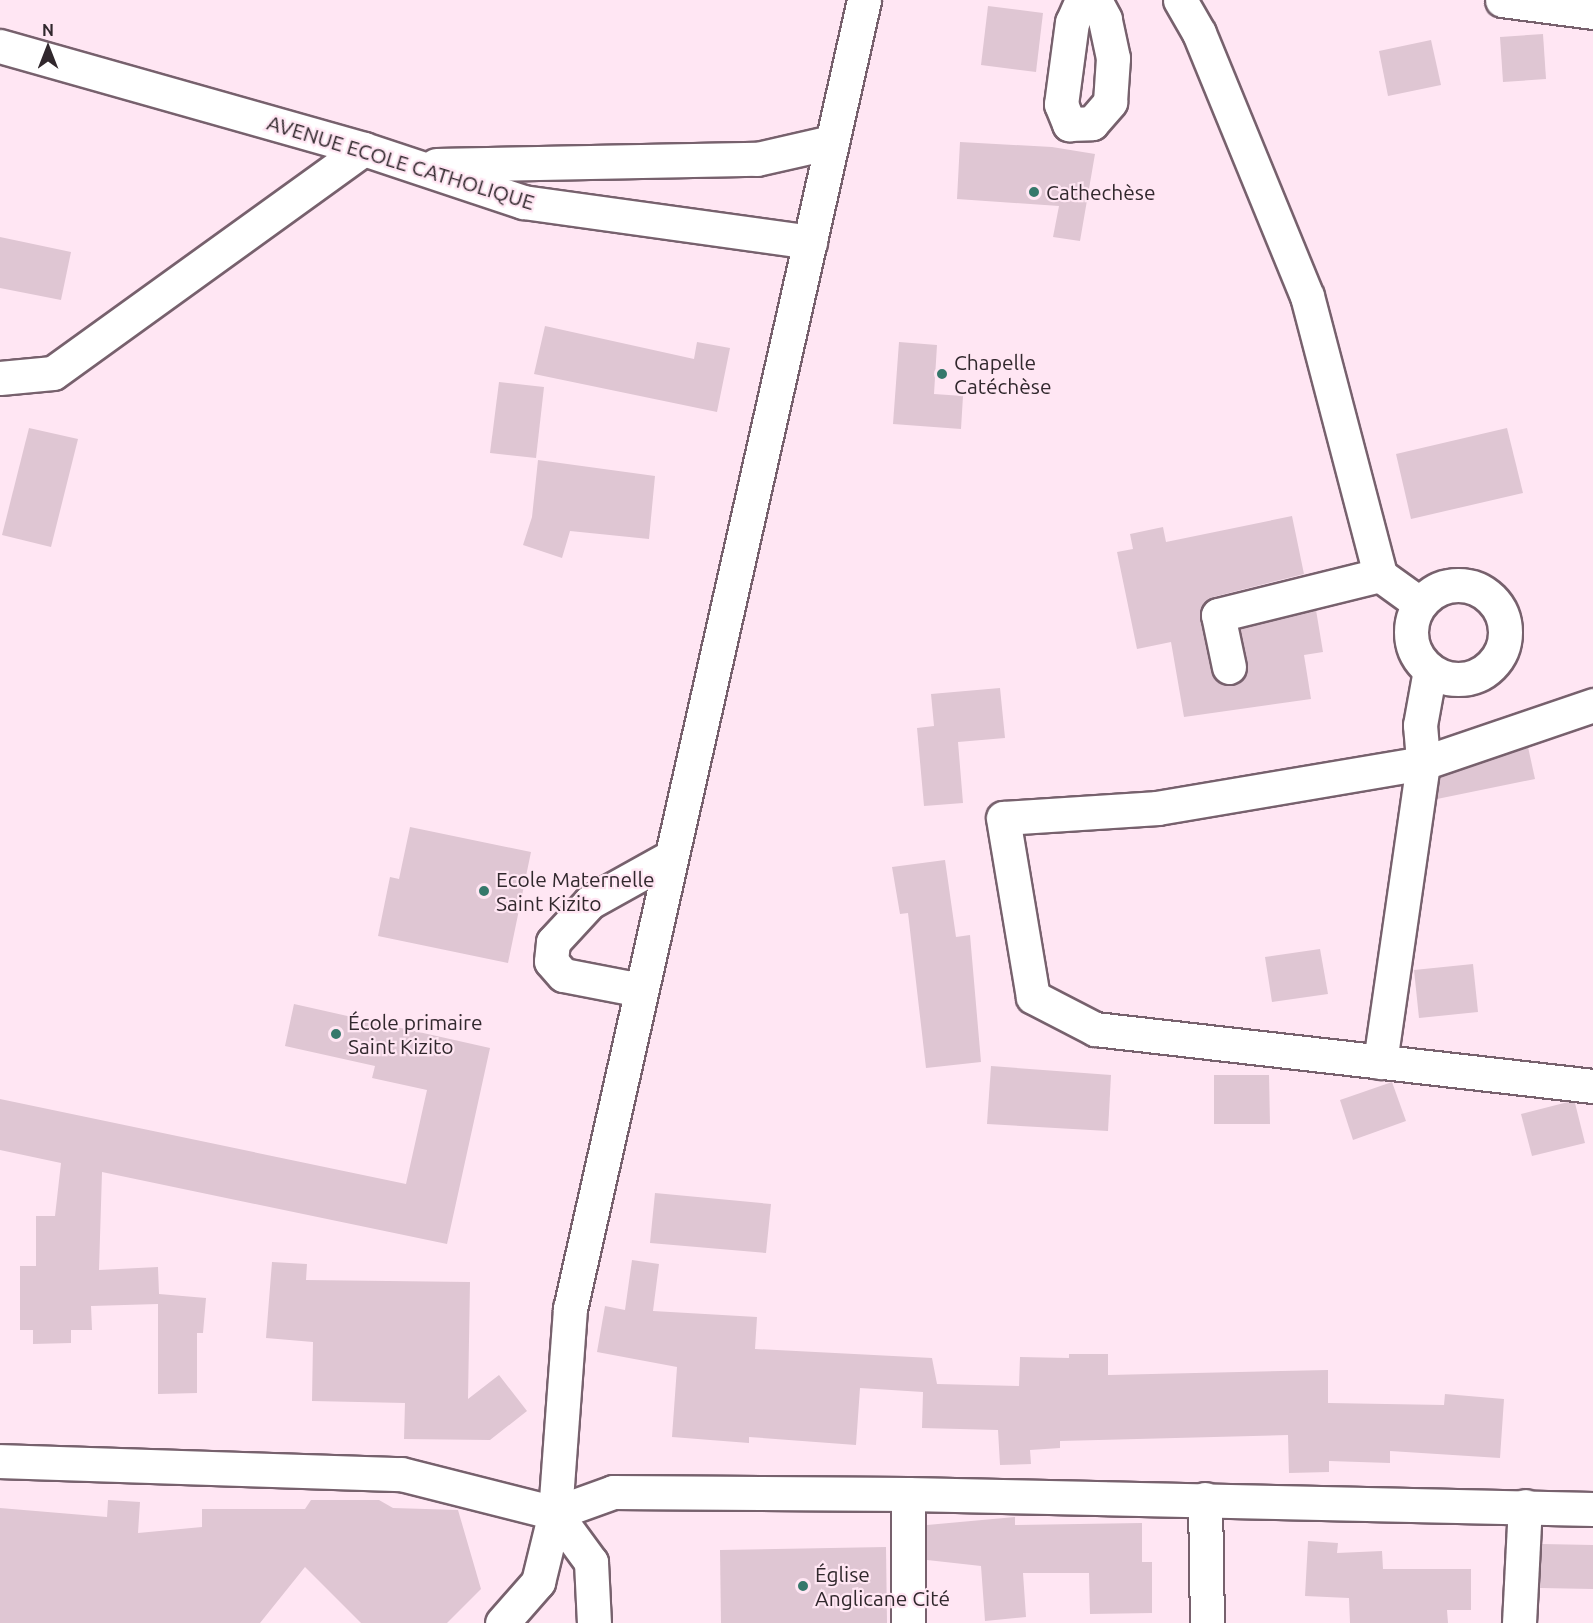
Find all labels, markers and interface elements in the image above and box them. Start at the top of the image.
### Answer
north arrow [18,18,78,78]
text: N [42,21,54,39]
street label: AVENUE ECOLE CATHOLIQUE [264,109,538,215]
place label: Cathechèse [1046,179,1156,205]
marker: Cathechèse [1027,185,1041,199]
place label: Chapelle Catéchèse [954,349,1052,399]
marker: Chapelle Catéchèse [935,367,949,381]
place label: Ecole Maternelle Saint Kizito [496,866,655,916]
marker: Ecole Maternelle Saint Kizito [477,884,491,898]
place label: École primaire Saint Kizito [348,1009,483,1059]
marker: École primaire Saint Kizito [329,1027,343,1041]
place label: Église Anglicane Cité [815,1561,950,1611]
marker: Église Anglicane Cité [796,1579,810,1593]

